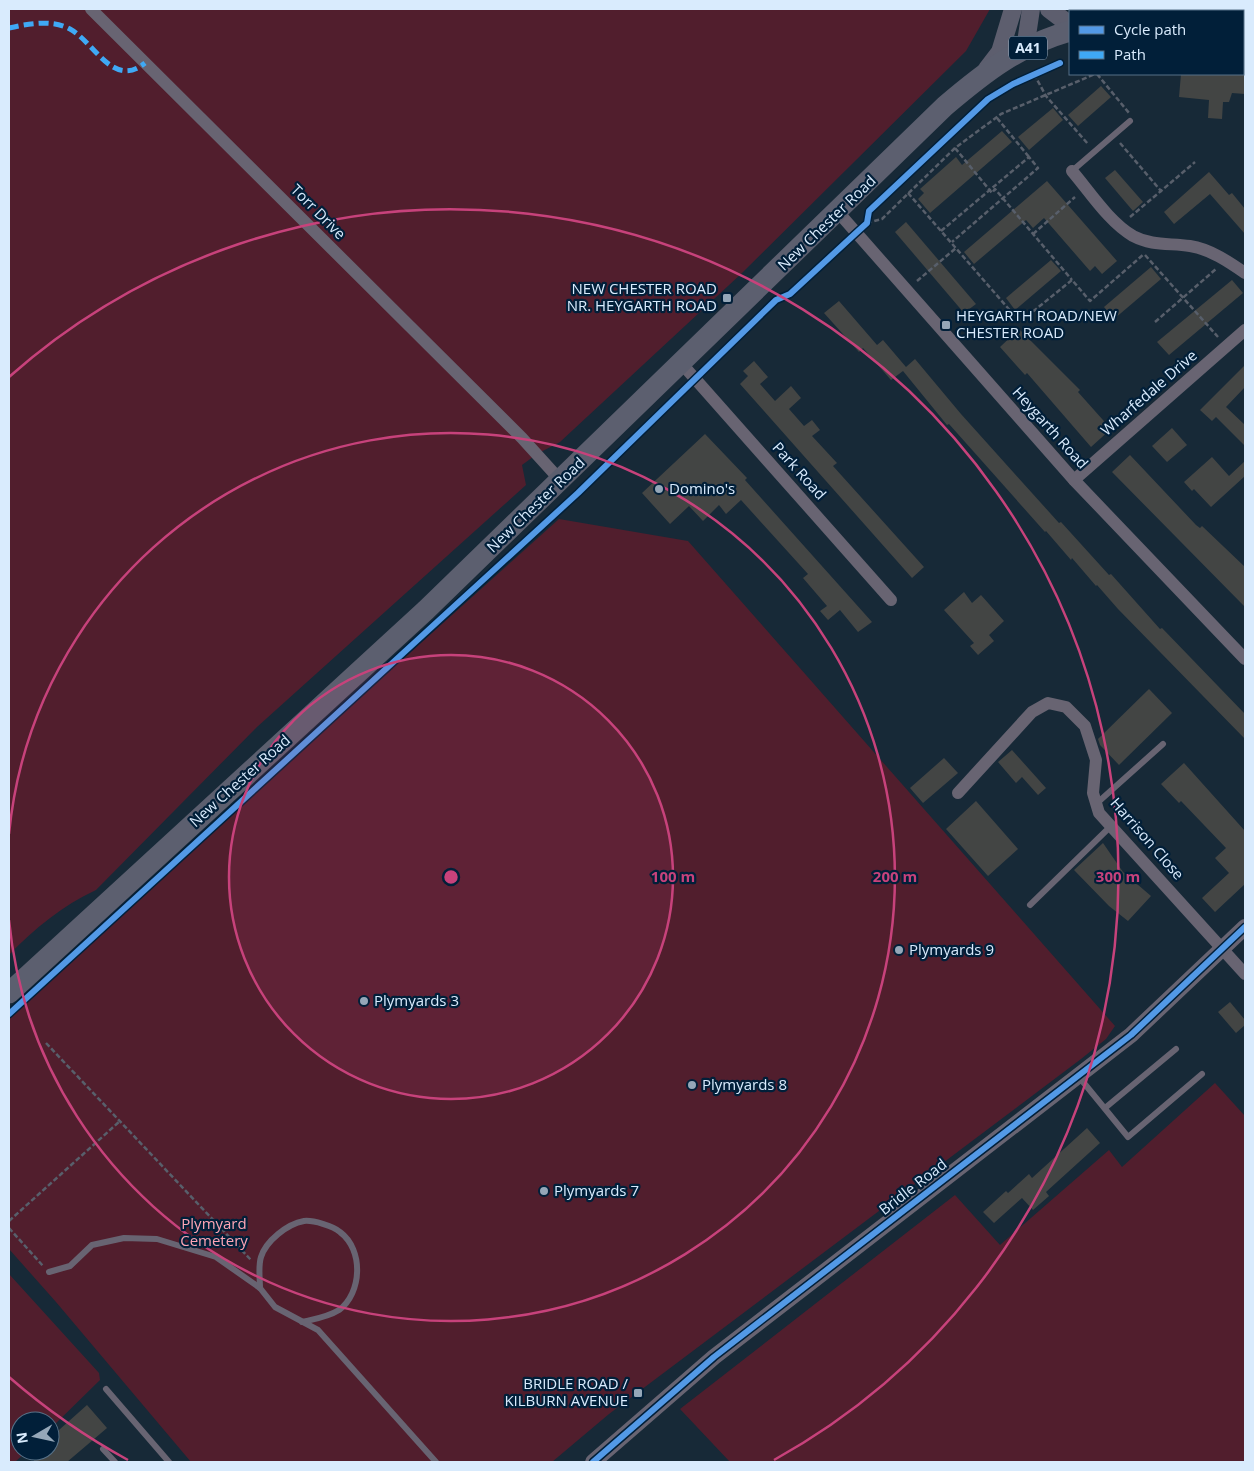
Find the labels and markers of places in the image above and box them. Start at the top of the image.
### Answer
place label: NEW CHESTER ROAD NR. HEYGARTH ROAD [567,278,717,315]
marker: NEW CHESTER ROAD NR. HEYGARTH ROAD [721,292,733,304]
place label: HEYGARTH ROAD/NEW CHESTER ROAD [956,305,1117,342]
marker: HEYGARTH ROAD/NEW CHESTER ROAD [940,319,952,331]
place label: Domino's [669,478,735,498]
marker: Domino's [653,483,665,495]
centre of rings [442,868,460,886]
place label: Plymyards 9 [909,939,994,959]
marker: Plymyards 9 [893,944,905,956]
place label: Plymyards 3 [374,990,459,1010]
marker: Plymyards 3 [358,995,370,1007]
place label: Plymyards 8 [702,1074,787,1094]
marker: Plymyards 8 [686,1079,698,1091]
place label: Plymyards 7 [554,1180,639,1200]
marker: Plymyards 7 [538,1185,550,1197]
place label: BRIDLE ROAD / KILBURN AVENUE [504,1373,628,1410]
marker: BRIDLE ROAD / KILBURN AVENUE [632,1387,644,1399]

